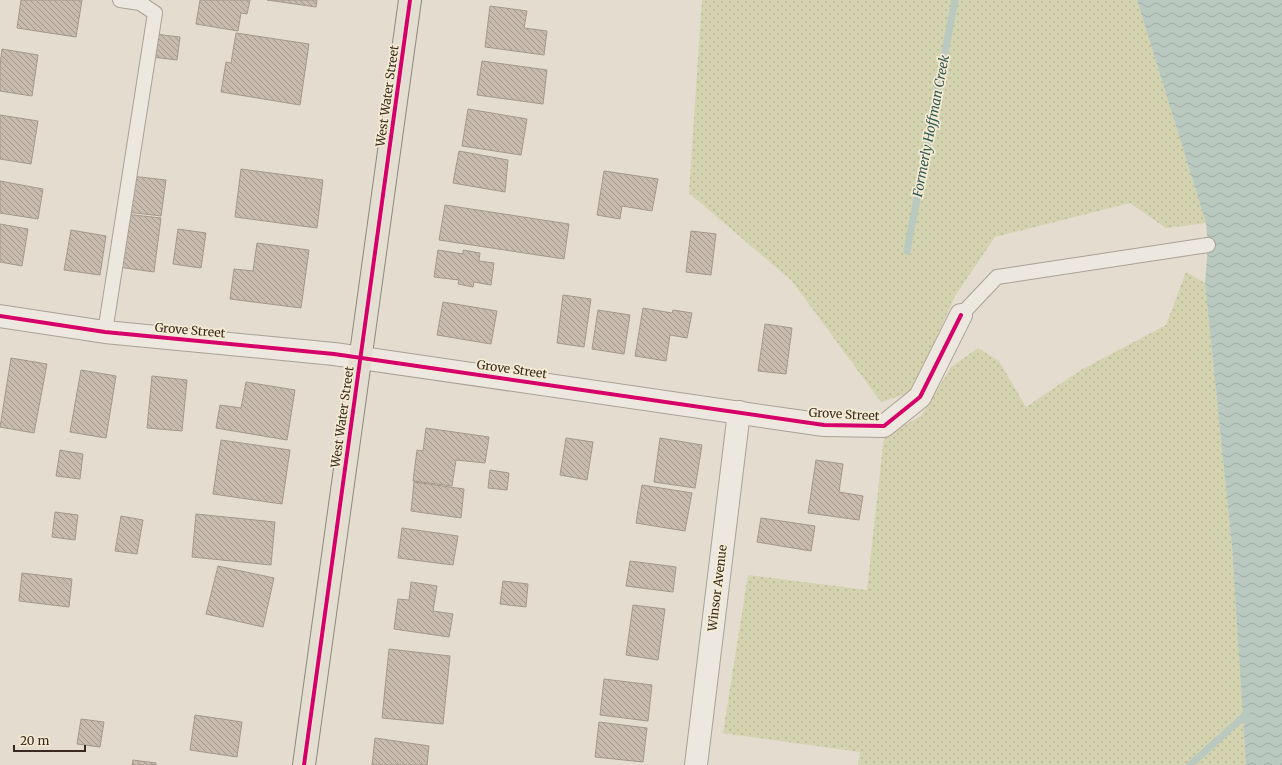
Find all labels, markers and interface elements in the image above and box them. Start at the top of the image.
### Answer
street label: West Water Street [372,44,402,149]
water label: Formerly Hoffman Creek [909,53,953,200]
street label: Grove Street [154,319,226,341]
street label: Grove Street [476,357,548,381]
street label: West Water Street [327,365,357,470]
street label: Grove Street [808,405,880,423]
street label: Winsor Avenue [704,544,730,633]
scale bar [14,727,85,753]
text: 20 m [20,733,49,748]

